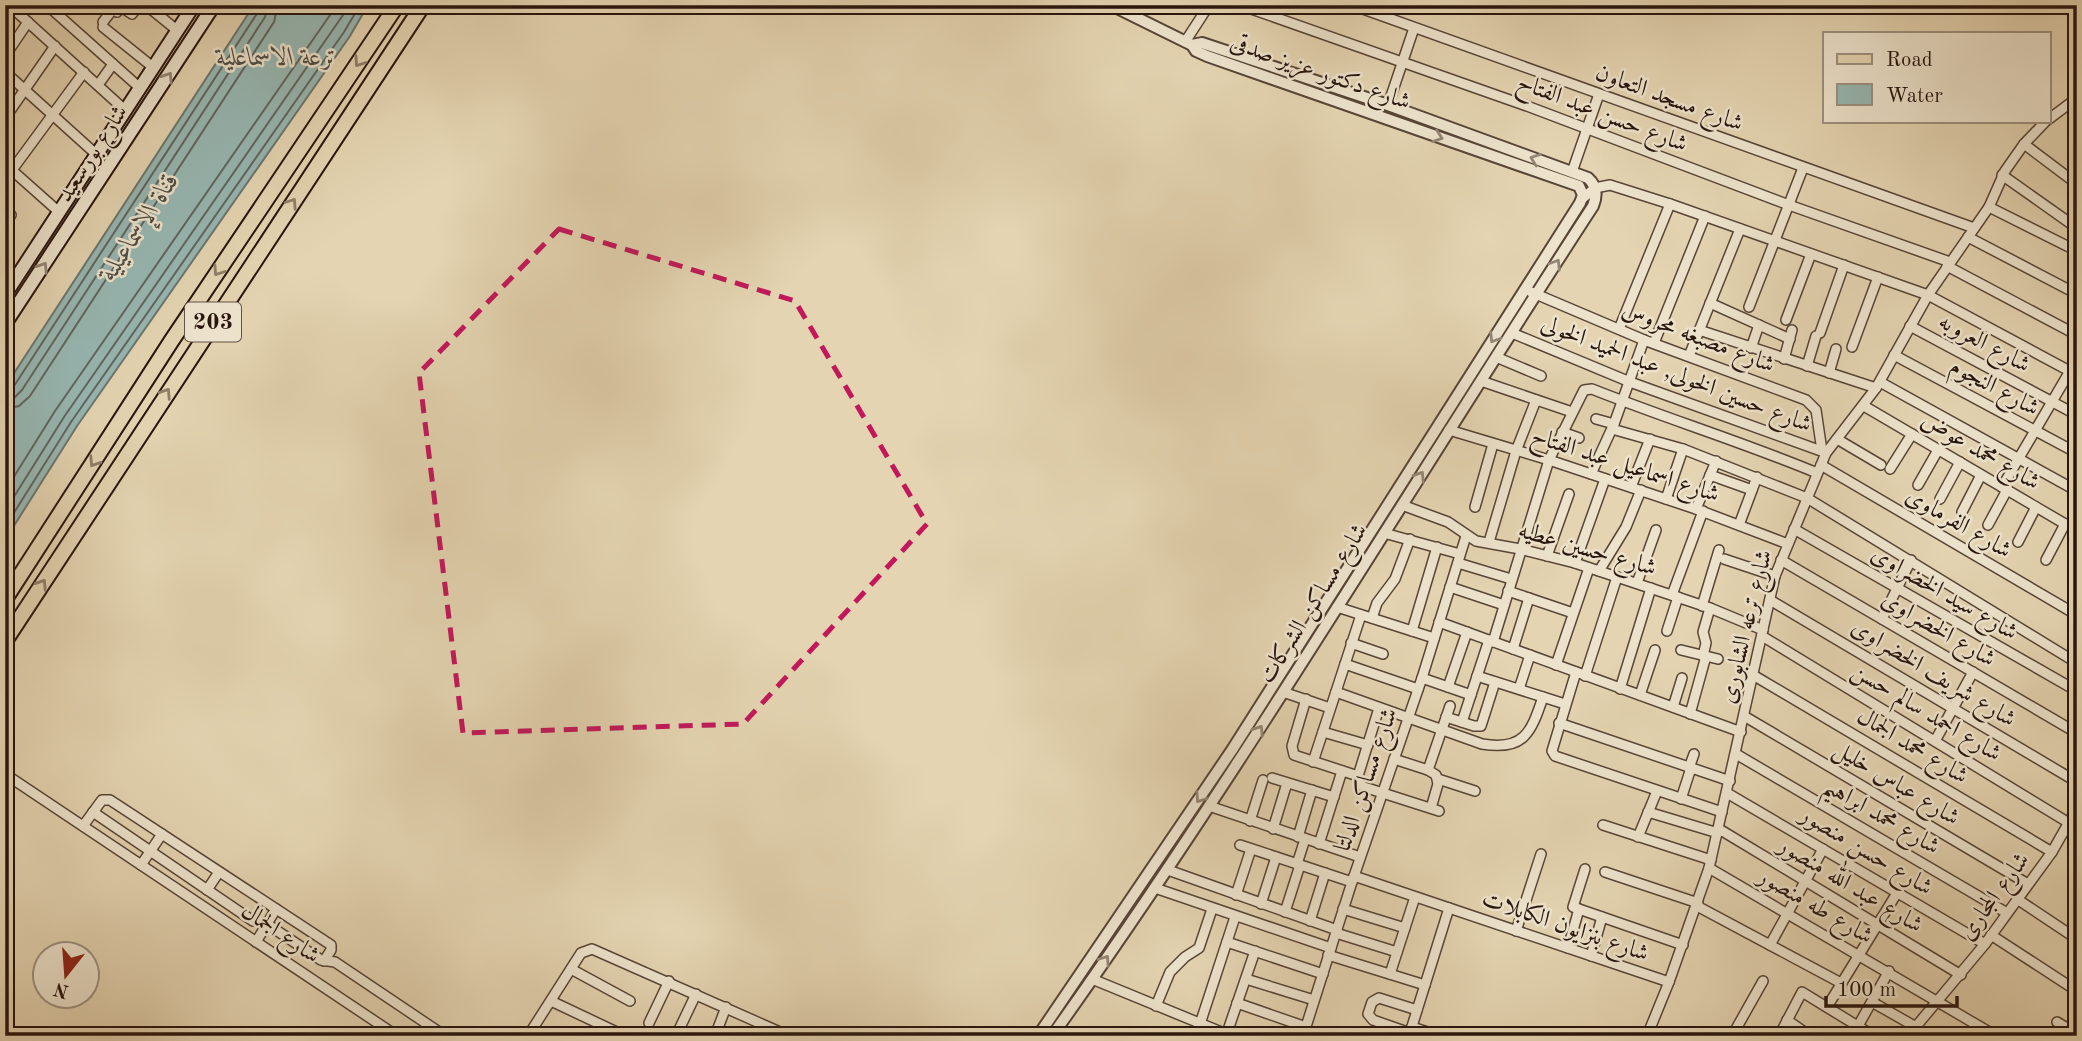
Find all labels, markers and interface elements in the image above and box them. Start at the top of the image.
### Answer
street label: شارع دكتور عزيز صدقى [1225,30,1414,121]
legend [1823,32,2050,122]
water label: ترعة الاسماعلية [214,45,338,71]
text: Road [1886,50,1933,71]
one-way arrow [355,54,367,67]
street label: شارع مسجد التعاون [1590,61,1746,142]
street label: شارع حسن عبد الفتاح [1511,70,1690,164]
one-way arrow [159,72,172,85]
text: Water [1886,86,1943,107]
street label: شارع بورسعيد [53,101,138,210]
one-way arrow [1432,129,1444,143]
one-way arrow [1530,153,1542,167]
water label: قناة الإسماعيلية [94,168,188,290]
one-way arrow [284,198,297,211]
one-way arrow [1548,258,1561,271]
one-way arrow [35,262,47,275]
one-way arrow [214,263,227,276]
street label: شارع مصبغه محروس [1616,298,1778,384]
road number: 203 [185,302,241,342]
street label: شارع العروبه [1931,310,2034,383]
street label: شارع حسين الخولى, عبد الحميد الخولى [1535,312,1815,443]
one-way arrow [1490,331,1503,344]
street label: شارع النجوم [1942,355,2043,428]
one-way arrow [158,388,171,401]
street label: شارع محمد عوض [1914,408,2043,501]
street label: شارع اسماعيل عبد الفتاح [1526,424,1722,514]
one-way arrow [89,454,102,467]
one-way arrow [1412,471,1425,484]
street label: شارع الفرماوى [1898,484,2015,569]
street label: شارع مساكن الشركات [1254,519,1378,691]
street label: شارع حسين عطيه [1514,519,1659,587]
street label: شارع سيد الخضراوى [1864,542,2021,651]
street label: شارع ترعه الشابورى [1716,548,1784,708]
one-way arrow [34,579,46,592]
street label: شارع الخضراوى [1874,588,1999,677]
street label: شارع شريف الخضراوى [1843,615,2019,738]
street label: شارع احمد سالم حسن [1843,658,2005,773]
street label: شارع مساكن الدلتا [1330,705,1408,857]
street label: شارع محمد الجمال [1849,705,1972,795]
one-way arrow [1250,725,1263,738]
street label: شارع عباس خليل [1826,737,1963,836]
street label: شارع محمد ابراهيم [1814,774,1943,869]
one-way arrow [1195,791,1208,804]
street label: شارع حسن منصور [1791,802,1936,906]
street label: شارع عبد الله منصور [1769,825,1931,944]
street label: شارع المجارى [1954,848,2040,949]
street label: شارع طه منصور [1749,864,1877,955]
street label: شارع بنزايون الكابلات [1477,885,1652,972]
street label: شارع الجمال [233,899,324,974]
north arrow [32,940,102,1010]
one-way arrow [1097,955,1110,968]
scale bar [1826,964,1958,1008]
text: N [52,978,71,1000]
text: 100 m [1837,980,1896,1001]

